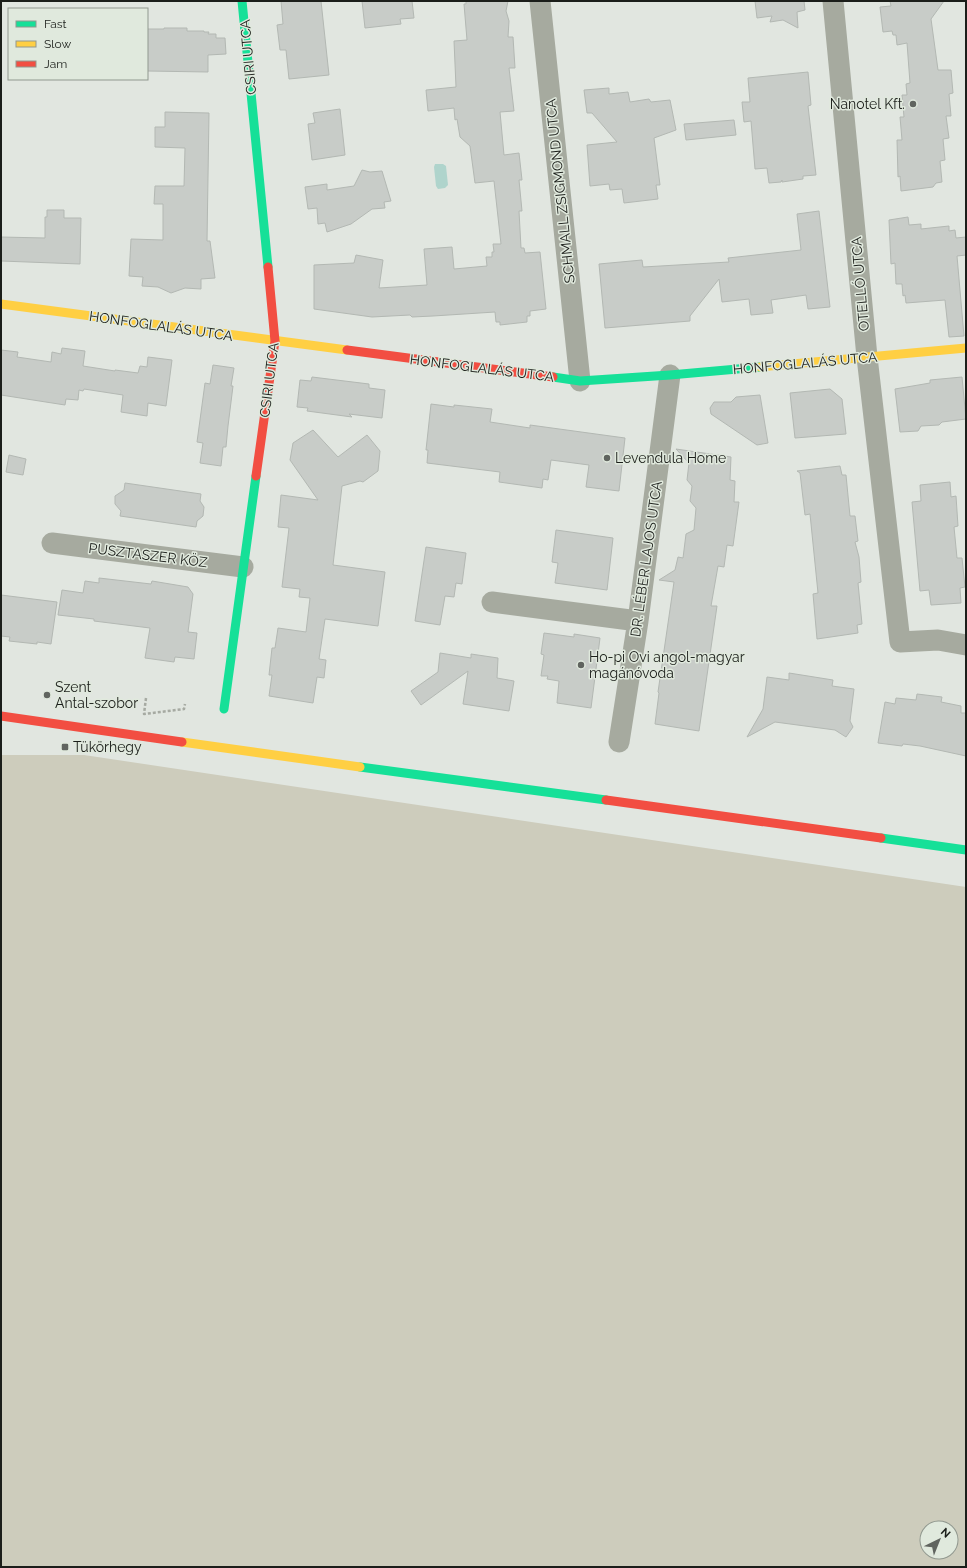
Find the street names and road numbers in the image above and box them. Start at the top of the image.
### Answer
street label: CSIRI UTCA [237,18,259,95]
street label: SCHMALL ZSIGMOND UTCA [542,97,578,284]
street label: OTELLÓ UTCA [847,235,872,332]
street label: HONFOGLALÁS UTCA [88,307,235,344]
street label: CSIRI UTCA [256,341,282,418]
street label: HONFOGLALÁS UTCA [732,348,879,377]
street label: HONFOGLALÁS UTCA [409,350,556,385]
street label: DR. LÉBER LAJOS UTCA [626,479,665,638]
street label: PUSZTASZER KÖZ [88,538,209,570]

